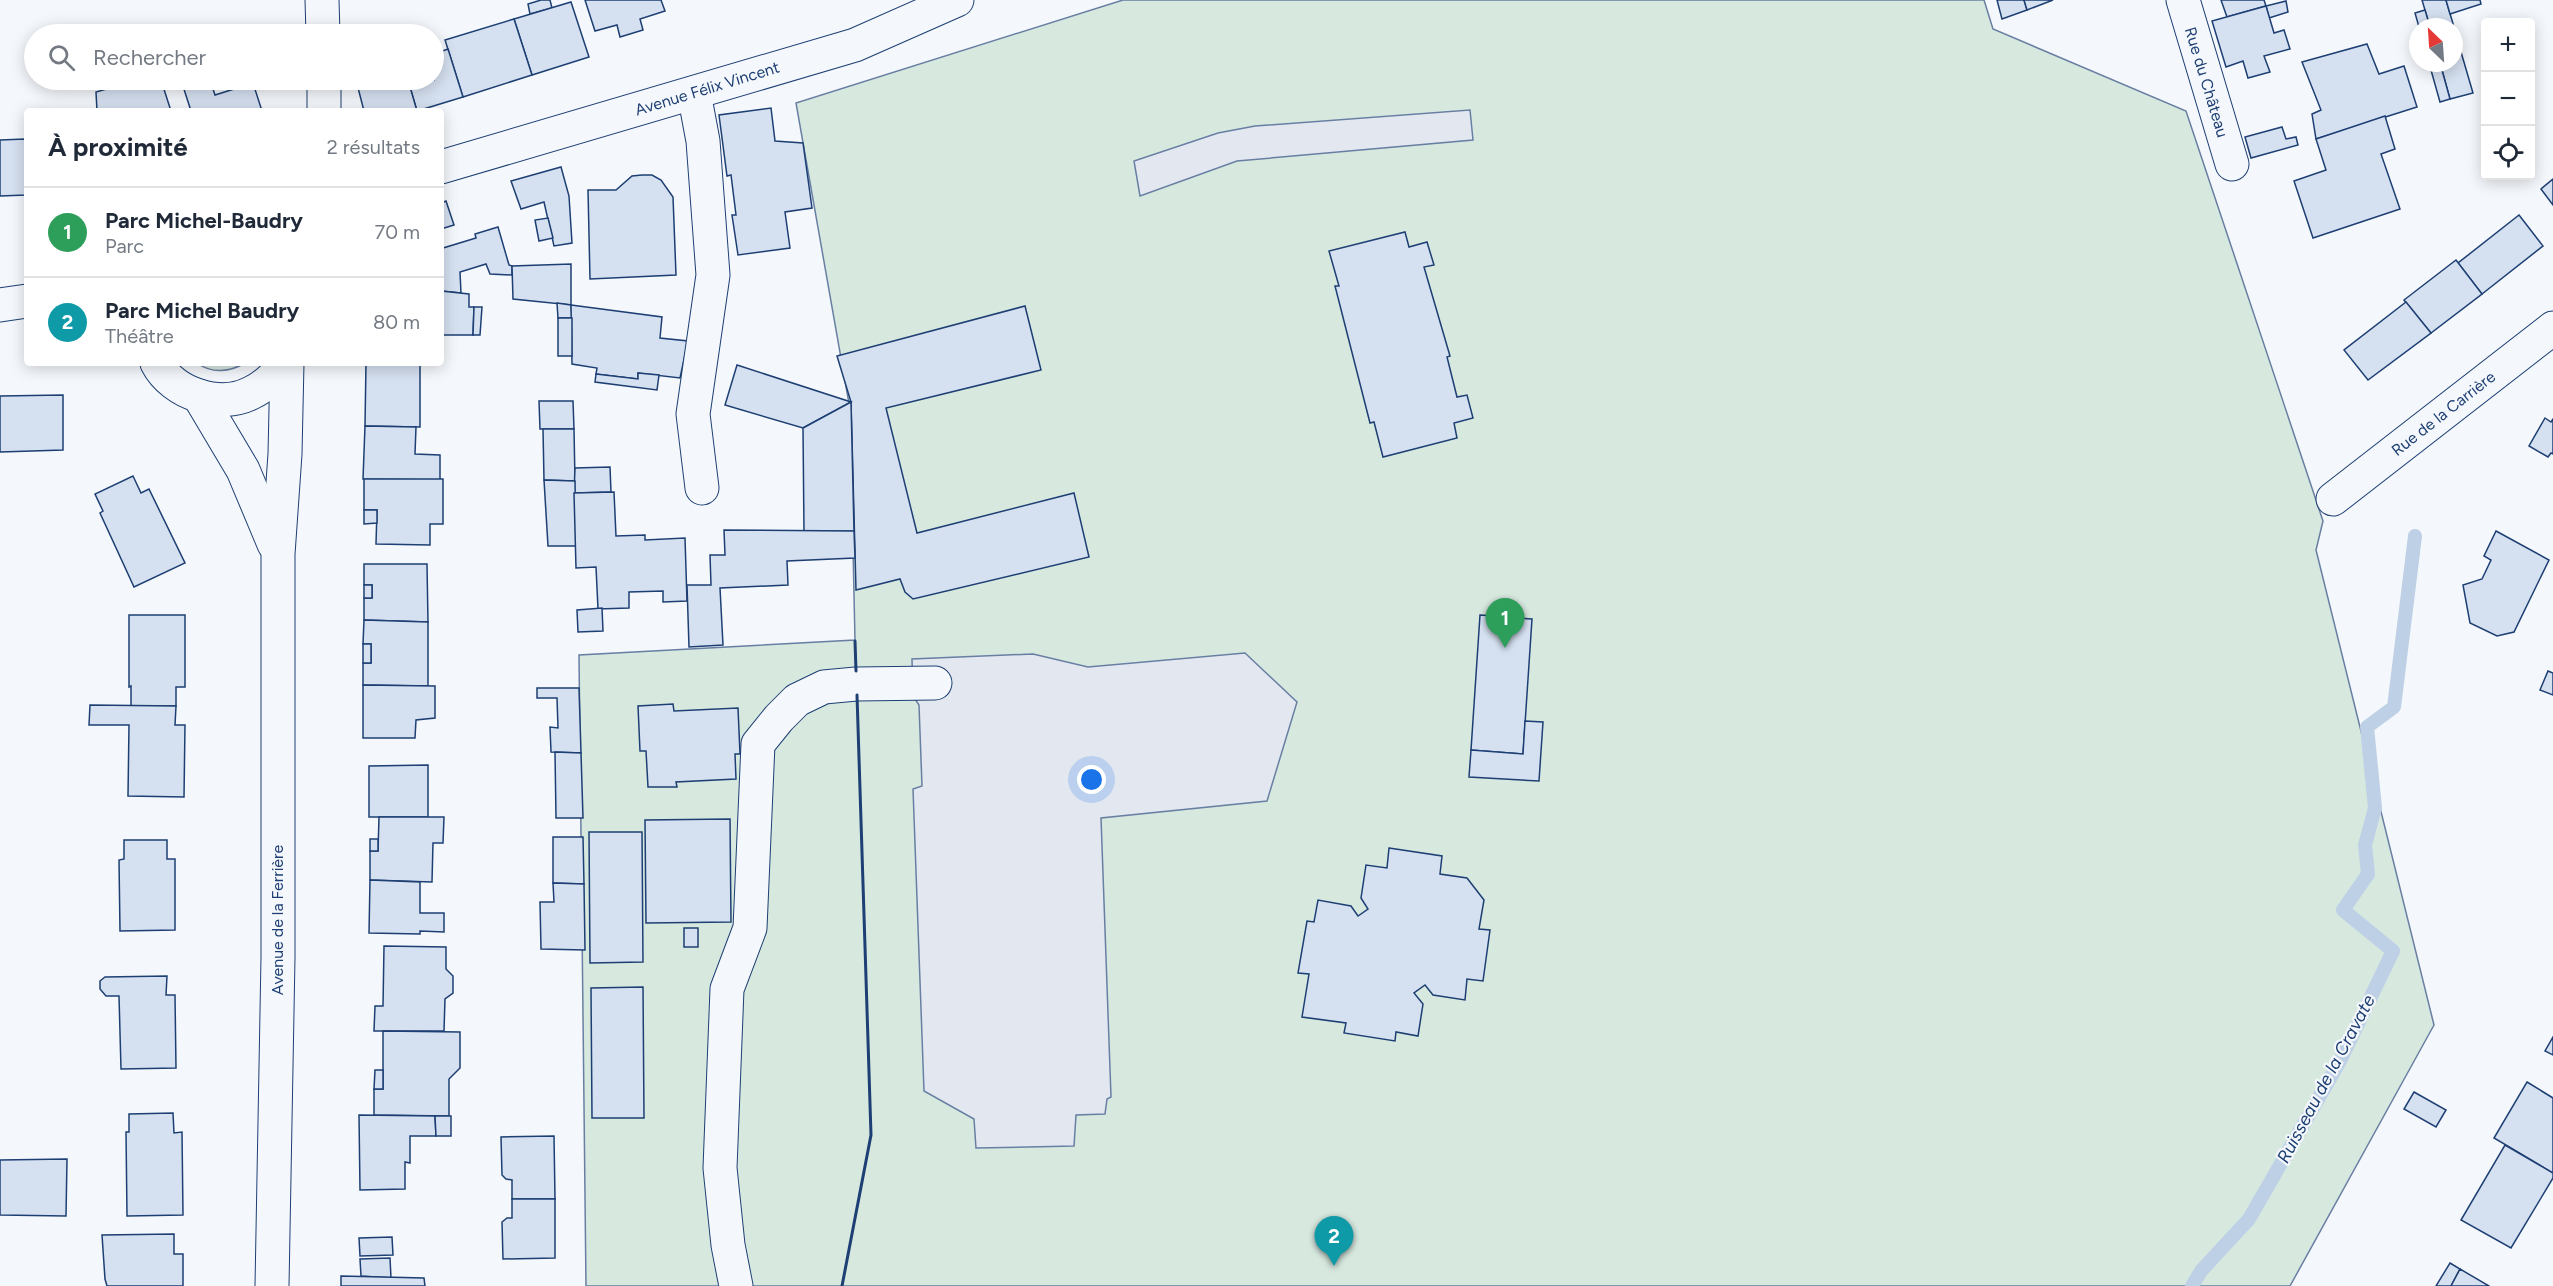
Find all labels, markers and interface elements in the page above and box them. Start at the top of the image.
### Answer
north arrow [2409,18,2463,72]
map controls [2481,18,2535,180]
button: + [2481,18,2535,72]
search box [24,24,444,90]
street label: Rue du Château [2181,25,2232,140]
icon: search [45,41,78,74]
text: Rechercher [93,44,206,71]
street label: Avenue Félix Vincent [633,57,782,120]
button: − [2481,72,2535,126]
button: locate [2481,126,2535,180]
text: À proximité [48,131,188,163]
text: 2 résultats [327,135,420,159]
text: Parc Michel-Baudry [105,207,303,234]
text: 1 [63,220,72,244]
text: 70 m [374,220,420,244]
text: Parc [105,234,144,258]
text: Parc Michel Baudry [105,297,299,324]
text: 2 [62,310,73,334]
text: 80 m [373,310,420,334]
text: Théâtre [105,324,174,348]
street label: Rue de la Carrière [2388,367,2499,460]
pin: 1 [1486,598,1524,648]
your location [1077,765,1106,794]
street label: Avenue de la Ferrière [268,844,287,995]
water label: Ruisseau de la Cravate [2272,991,2380,1167]
pin: 2 [1314,1216,1354,1266]

